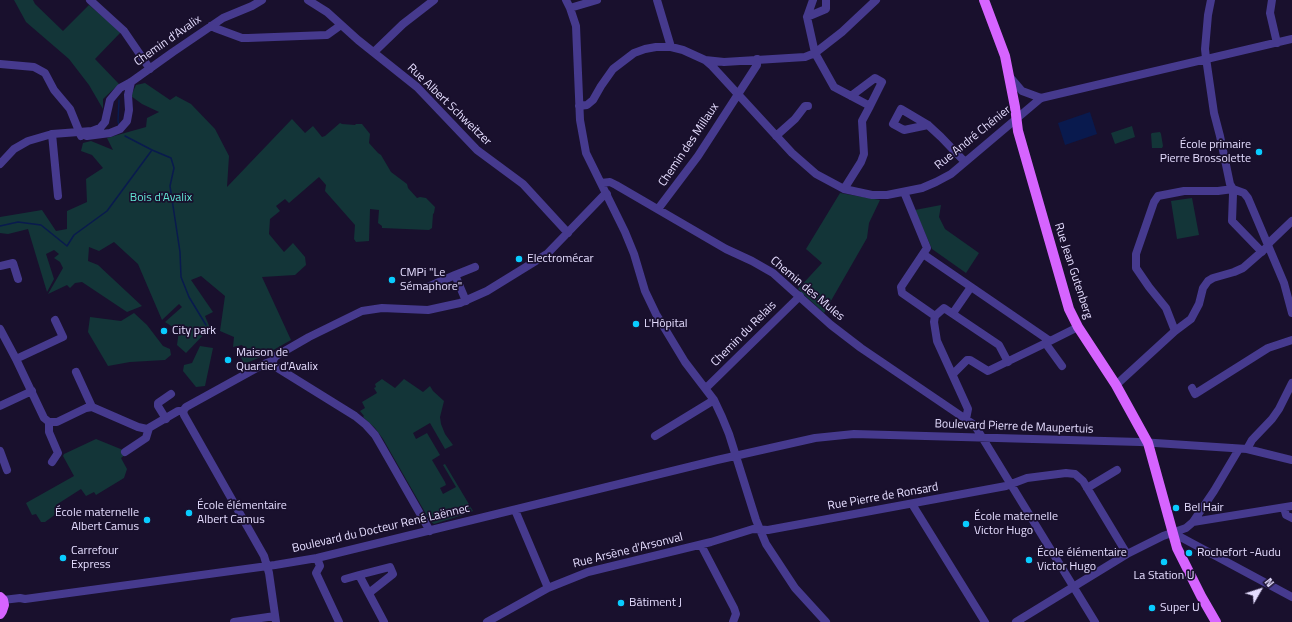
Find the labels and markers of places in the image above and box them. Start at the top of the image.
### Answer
place label: École primaire Pierre Brossolette [1160,138,1251,166]
marker: École primaire Pierre Brossolette [1254,147,1264,157]
place label: Electromécar [527,252,594,266]
marker: Electromécar [514,254,524,264]
place label: CMPi "Le Sémaphore" [400,266,462,294]
marker: CMPi "Le Sémaphore" [387,275,397,285]
place label: L'Hôpital [644,317,687,331]
marker: L'Hôpital [631,319,641,329]
place label: City park [172,324,216,338]
marker: City park [159,326,169,336]
place label: Maison de Quartier d'Avalix [236,346,318,374]
marker: Maison de Quartier d'Avalix [223,355,233,365]
place label: École élémentaire Albert Camus [197,499,287,527]
place label: Bel Hair [1184,501,1224,515]
marker: Bel Hair [1171,503,1181,513]
place label: École maternelle Albert Camus [55,506,139,534]
marker: École élémentaire Albert Camus [184,508,194,518]
place label: École maternelle Victor Hugo [974,510,1058,538]
marker: École maternelle Albert Camus [142,515,152,525]
marker: École maternelle Victor Hugo [961,519,971,529]
place label: Carrefour Express [71,544,119,572]
place label: École élémentaire Victor Hugo [1037,546,1127,574]
place label: Rochefort -Audu [1197,546,1281,560]
marker: Rochefort -Audu [1184,548,1194,558]
marker: Carrefour Express [58,553,68,563]
marker: École élémentaire Victor Hugo [1024,555,1034,565]
marker: La Station U [1159,557,1169,567]
place label: La Station U [1133,569,1195,583]
place label: Bâtiment J [629,596,682,610]
marker: Bâtiment J [616,598,626,608]
place label: Super U [1160,601,1200,615]
marker: Super U [1147,603,1157,613]

